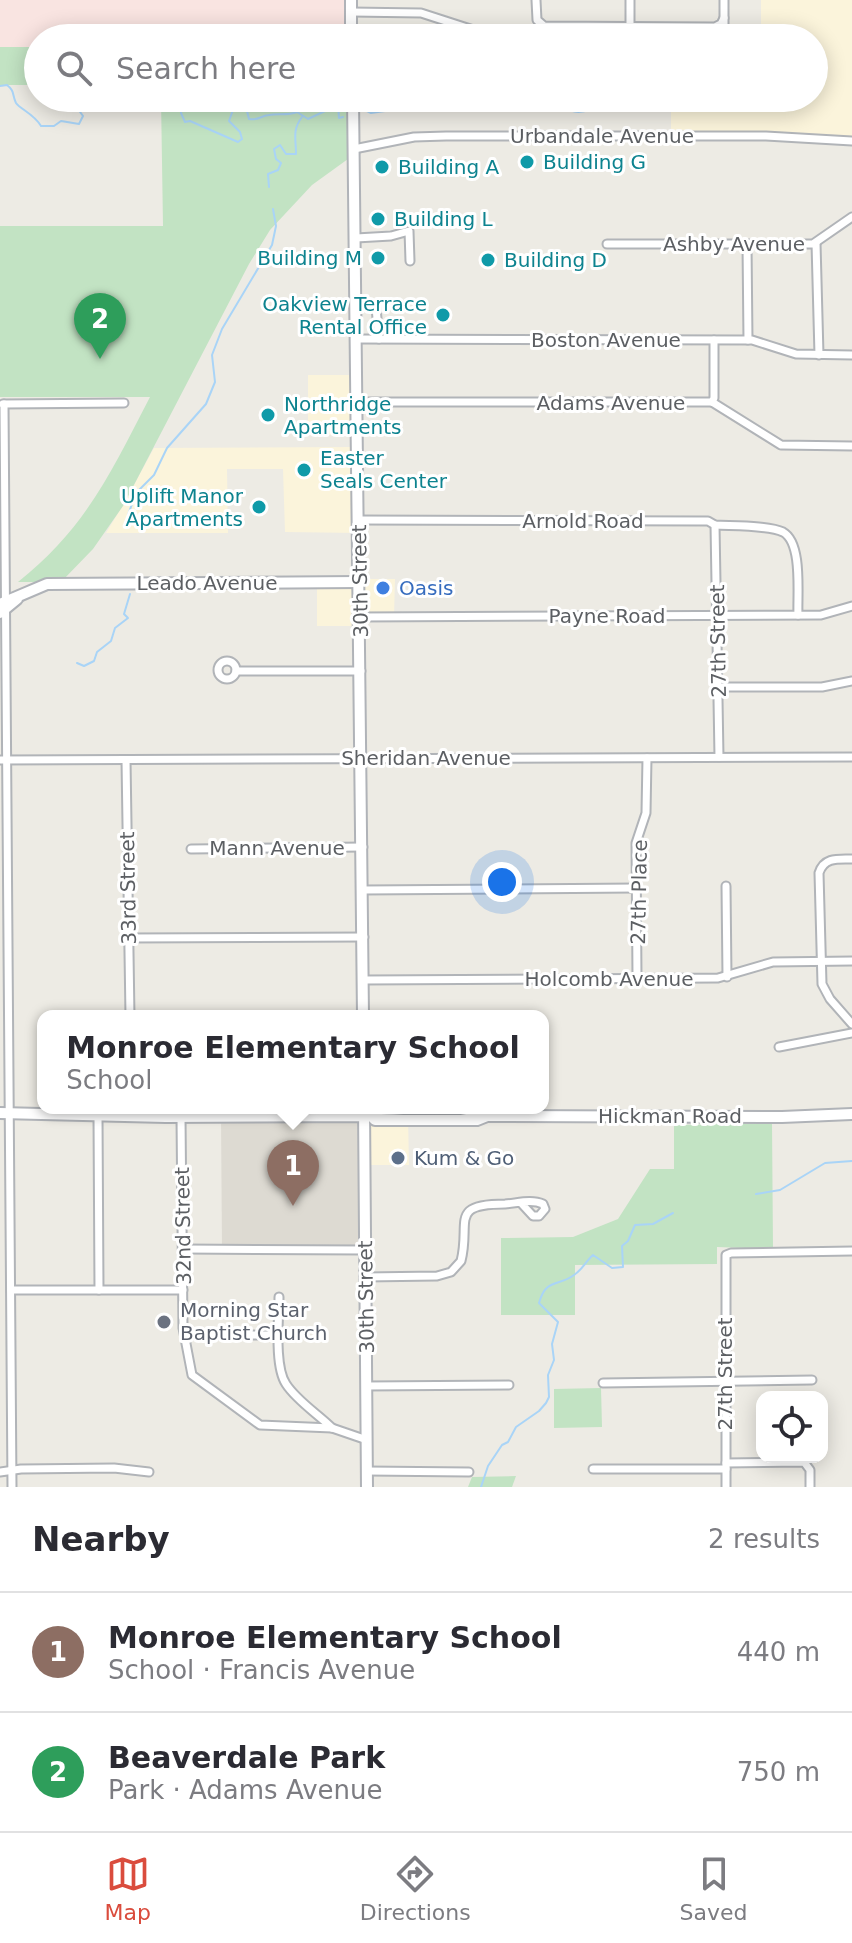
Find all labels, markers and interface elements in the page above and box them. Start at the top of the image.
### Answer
search box [24,24,828,112]
icon: search [52,46,96,90]
text: Search here [116,51,296,86]
street label: Urbandale Avenue [510,124,694,148]
place label: Building G [543,150,646,174]
marker: Building G [518,153,536,171]
place label: Building A [398,155,499,179]
marker: Building A [373,158,391,176]
place label: Building L [394,207,493,231]
marker: Building L [369,210,387,228]
street label: Ashby Avenue [663,232,805,256]
place label: Building M [257,246,362,270]
place label: Building D [504,248,607,272]
marker: Building M [369,249,387,267]
marker: Building D [479,251,497,269]
place label: Oakview Terrace Rental Office [262,292,427,339]
pin: 2 [74,293,126,359]
marker: Oakview Terrace Rental Office [434,306,452,324]
street label: Boston Avenue [531,328,681,352]
street label: Adams Avenue [537,391,685,415]
place label: Northridge Apartments [284,392,401,439]
marker: Northridge Apartments [259,406,277,424]
place label: Easter Seals Center [320,446,448,493]
marker: Easter Seals Center [295,461,313,479]
place label: Uplift Manor Apartments [121,484,244,531]
marker: Uplift Manor Apartments [250,498,268,516]
street label: Arnold Road [522,509,644,533]
street label: 30th Street [347,524,373,638]
street label: Leado Avenue [137,571,277,595]
place label: Oasis [399,576,453,600]
marker: Oasis [374,579,392,597]
street label: 27th Street [705,584,731,698]
street label: Payne Road [549,604,665,628]
street label: Sheridan Avenue [341,746,511,770]
street label: 33rd Street [115,831,141,945]
street label: Mann Avenue [209,836,345,860]
street label: 27th Place [626,839,652,945]
your location [482,862,522,902]
street label: Holcomb Avenue [525,967,693,991]
popup [37,1010,549,1114]
text: Monroe Elementary School [66,1030,520,1065]
text: School [66,1065,152,1095]
street label: Hickman Road [598,1104,742,1128]
pin: 1 [267,1140,319,1206]
place label: Kum & Go [414,1146,514,1170]
marker: Kum & Go [389,1149,407,1167]
street label: 32nd Street [170,1167,196,1285]
street label: 30th Street [353,1240,379,1354]
place label: Morning Star Baptist Church [180,1298,327,1345]
marker: Morning Star Baptist Church [155,1313,173,1331]
street label: 27th Street [713,1317,737,1431]
map controls [756,1391,828,1463]
button: locate [756,1391,828,1463]
text: Nearby [32,1519,170,1559]
text: 2 results [708,1524,820,1554]
text: Monroe Elementary School [108,1620,562,1655]
text: 1 [49,1637,67,1667]
text: 440 m [737,1637,820,1667]
text: School · Francis Avenue [108,1655,415,1685]
text: Beaverdale Park [108,1740,385,1775]
text: 2 [49,1757,67,1787]
text: 750 m [737,1757,820,1787]
text: Park · Adams Avenue [108,1775,383,1805]
tab: Map [104,1852,151,1925]
tab: Directions [360,1852,471,1925]
tab: Saved [680,1852,748,1925]

